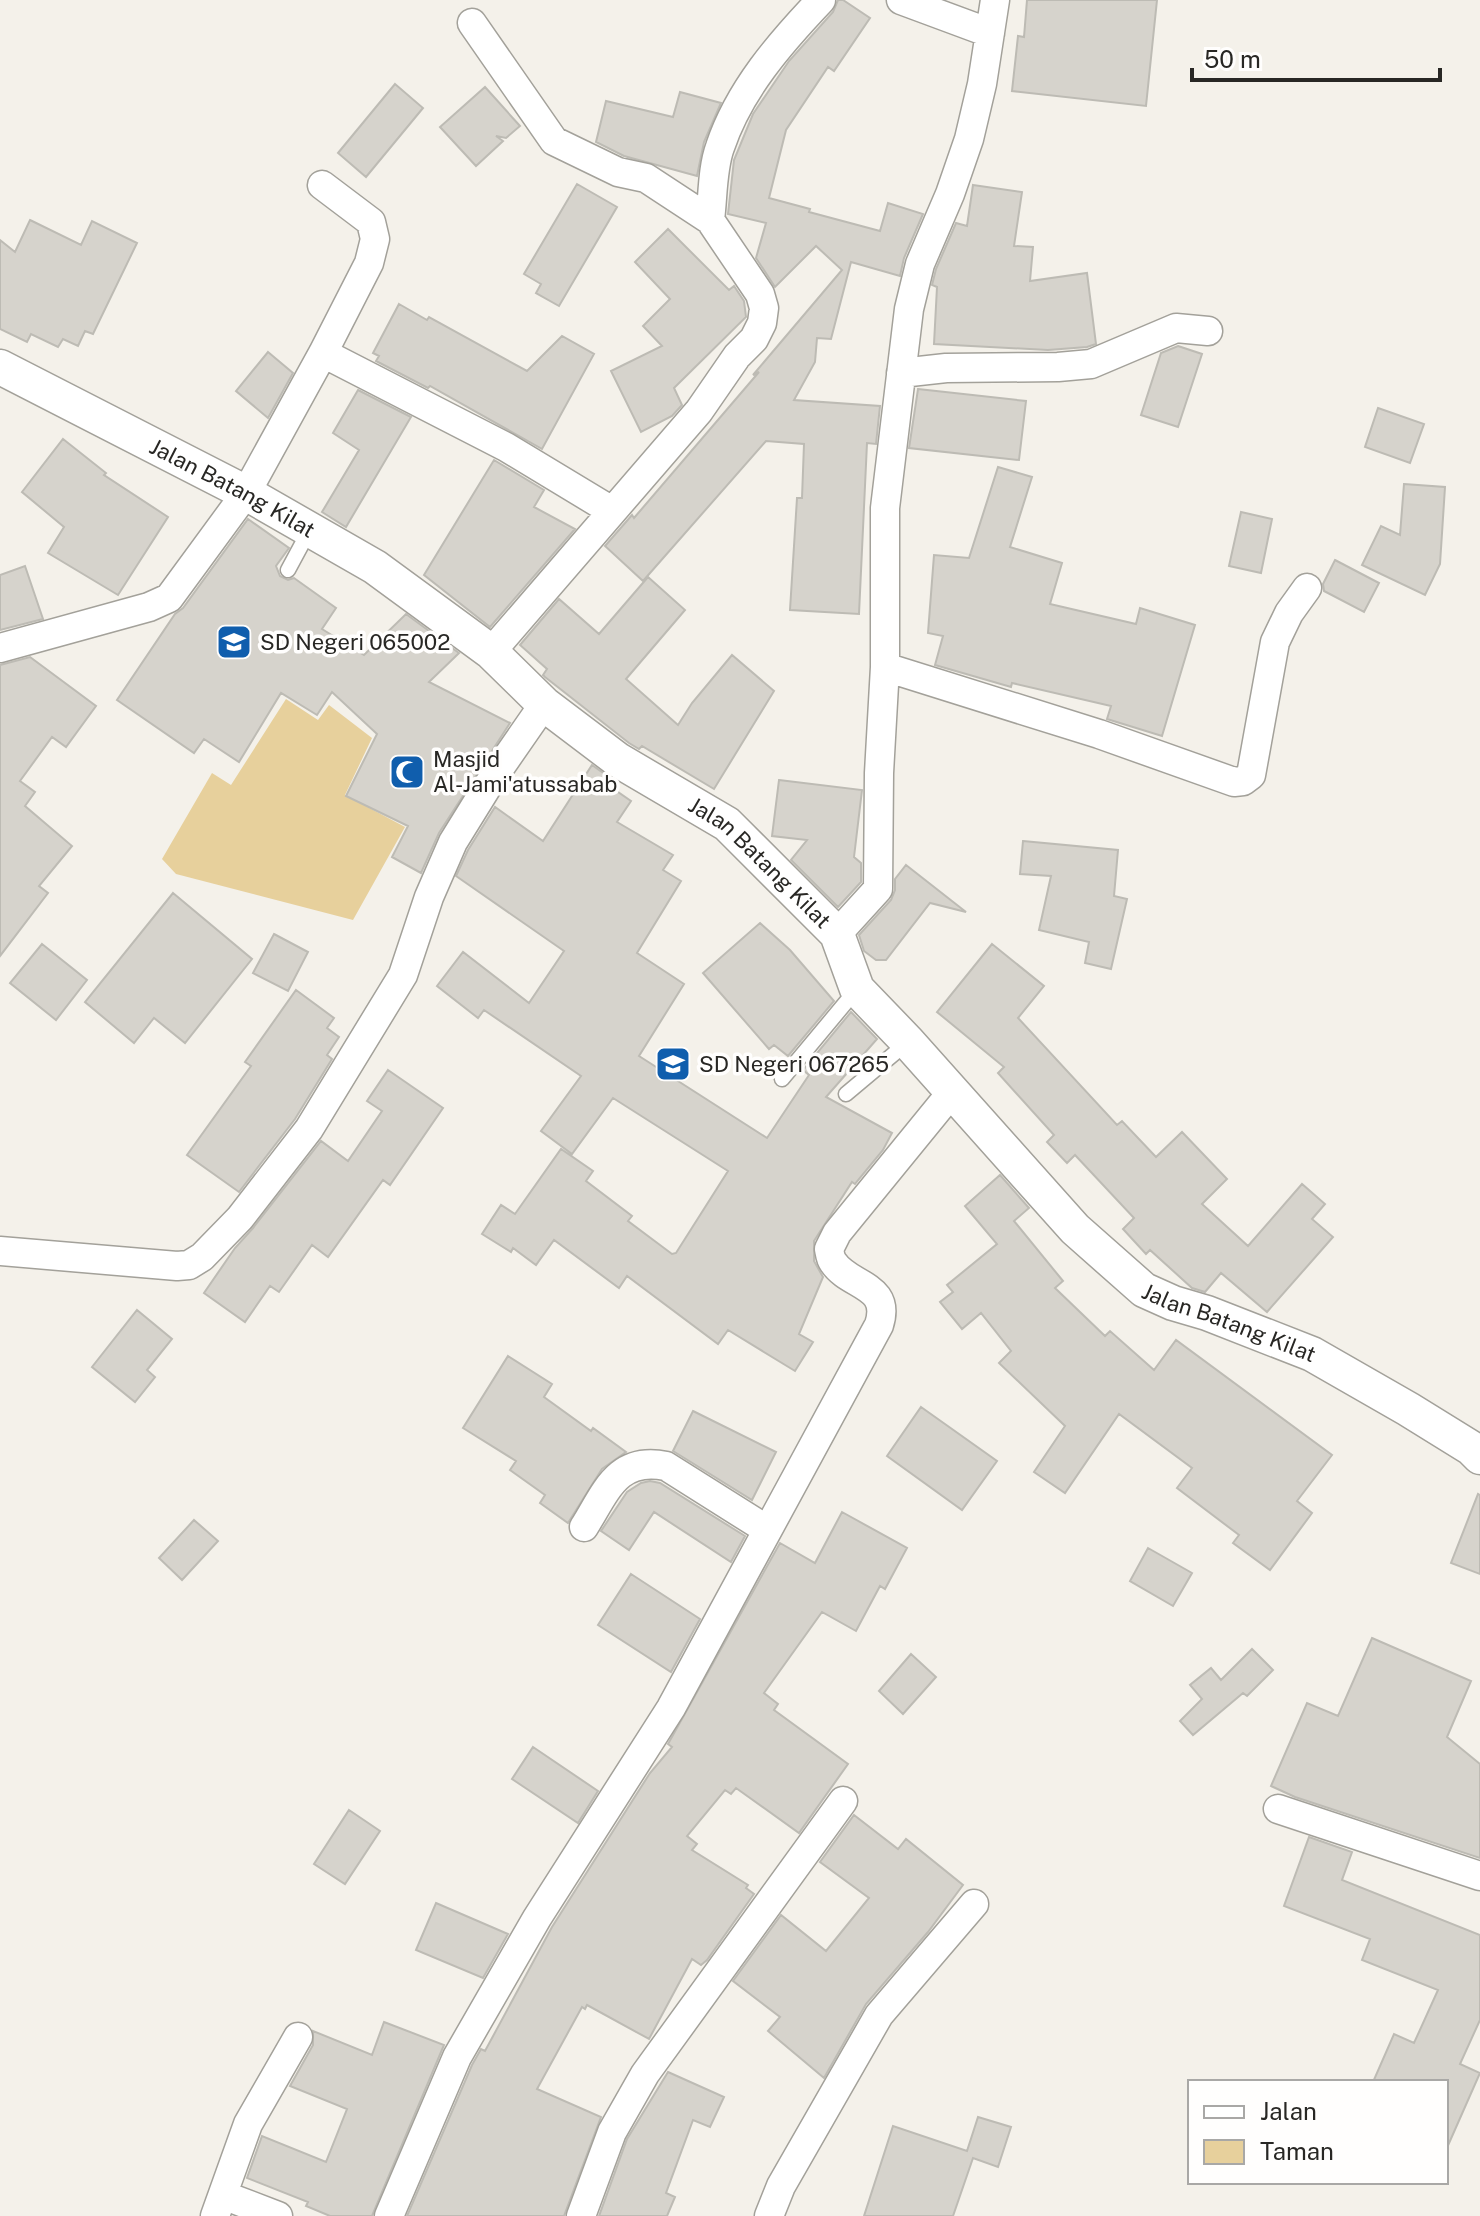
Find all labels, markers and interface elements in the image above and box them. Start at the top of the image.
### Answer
scale bar [1192,32,1440,82]
text: 50 m [1204,45,1261,73]
street label: Jalan Batang Kilat [145,433,320,543]
school or university icon: SD Negeri 065002 [215,623,253,661]
place label: SD Negeri 065002 [260,629,450,655]
place label: Masjid Al-Jami'atussabab [433,746,617,797]
mosque icon: Masjid Al-Jami'atussabab [388,753,426,791]
street label: Jalan Batang Kilat [684,791,836,933]
school or university icon: SD Negeri 067265 [654,1045,692,1083]
place label: SD Negeri 067265 [699,1051,889,1077]
street label: Jalan Batang Kilat [1138,1278,1320,1367]
legend [1188,2080,1448,2184]
text: Jalan [1260,2097,1317,2125]
text: Taman [1260,2137,1334,2165]

